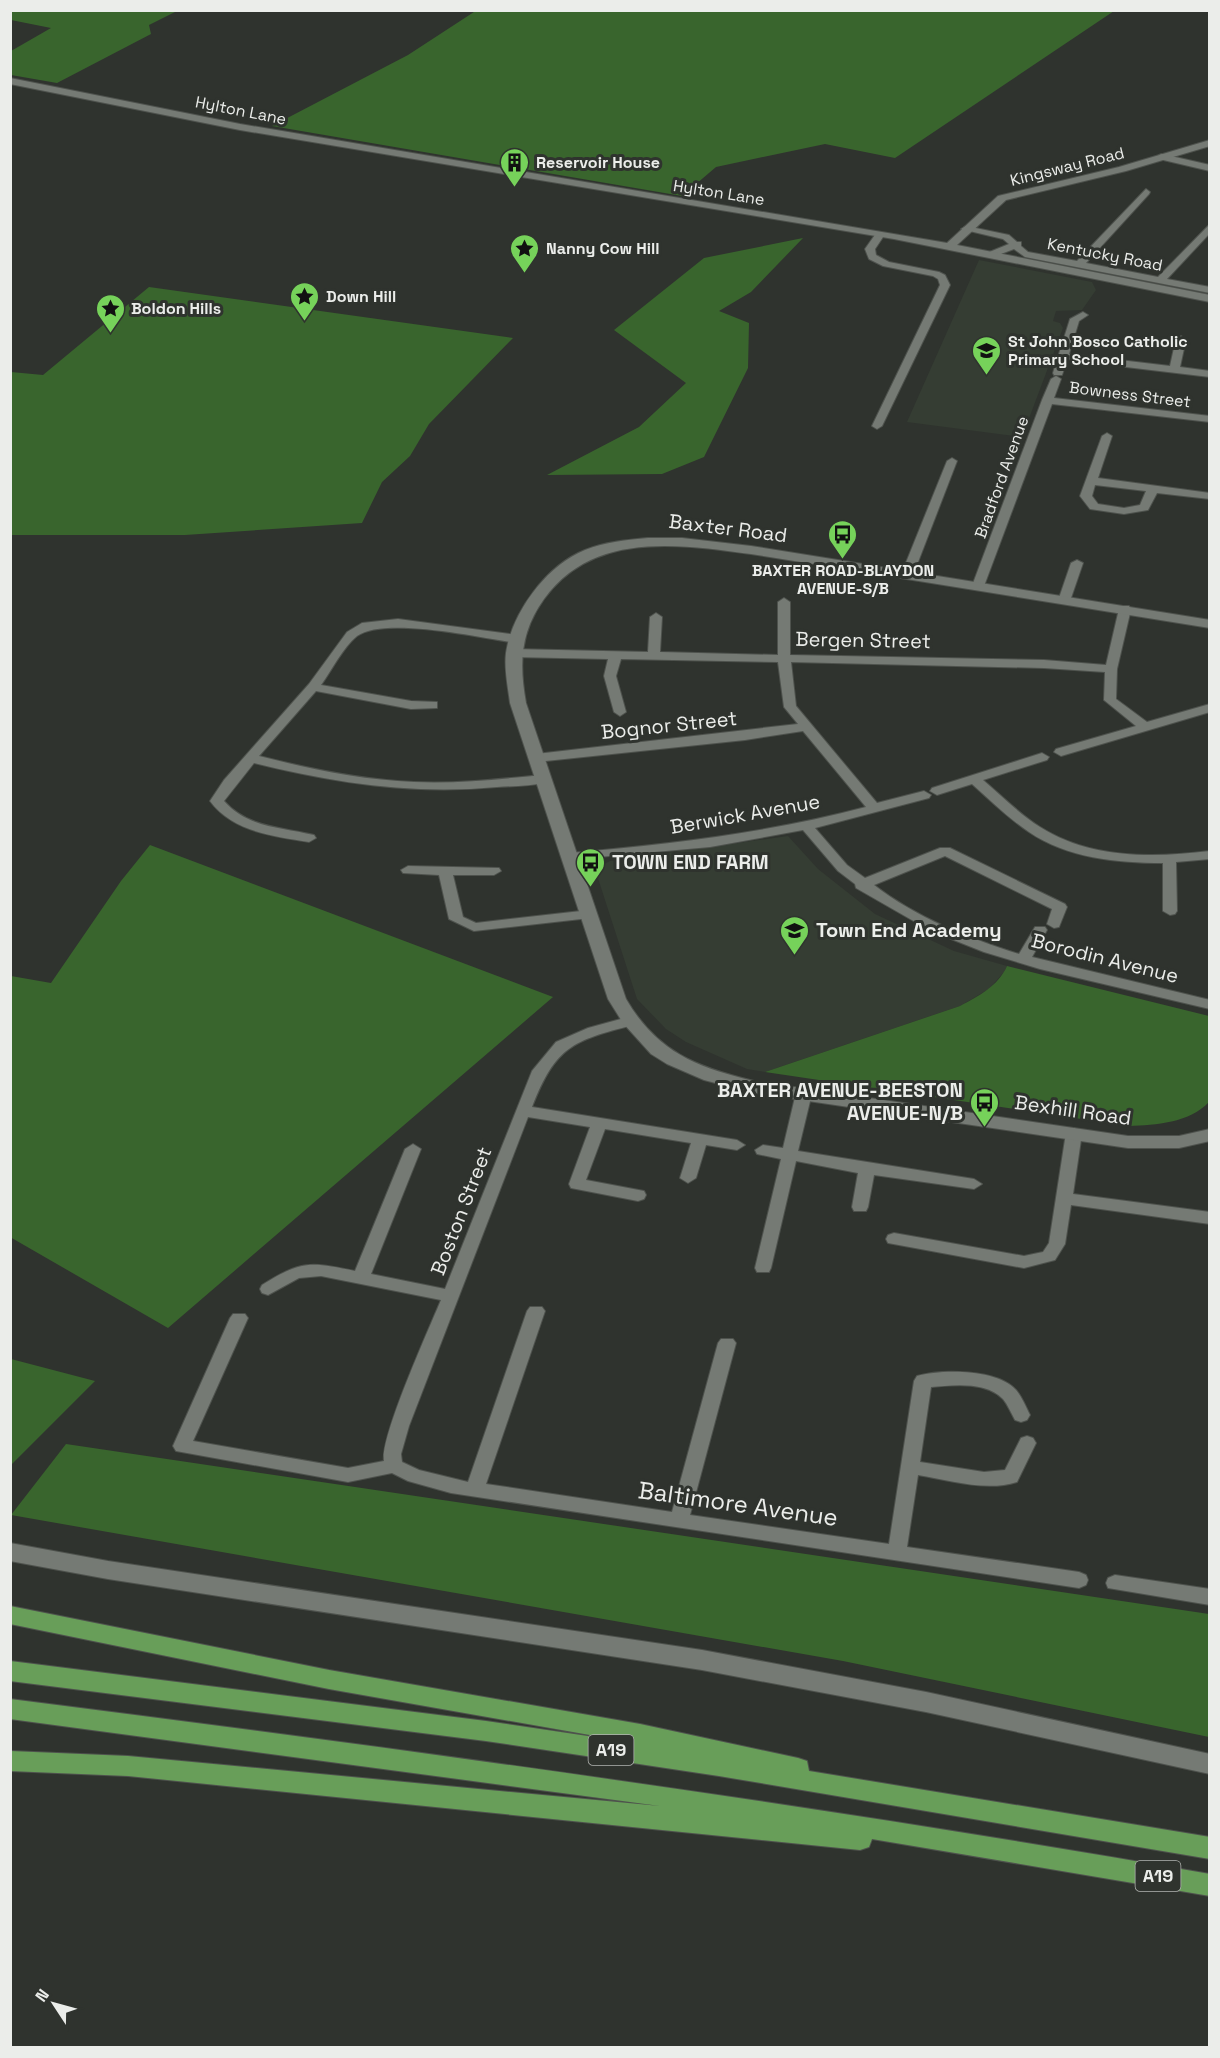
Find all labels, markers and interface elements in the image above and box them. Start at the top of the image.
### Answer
street label: Hylton Lane [194,91,288,130]
street label: Kingsway Road [1008,142,1126,191]
building icon: Reservoir House [499,146,531,188]
place label: Reservoir House [536,152,660,173]
street label: Hylton Lane [672,175,766,210]
place icon: Nanny Cow Hill [509,232,541,274]
street label: Kentucky Road [1045,233,1164,276]
place label: Nanny Cow Hill [546,238,659,259]
place icon: Down Hill [289,280,321,322]
place label: Down Hill [326,286,396,307]
place icon: Boldon Hills [94,292,126,334]
place label: Boldon Hills [131,298,221,319]
place label: St John Bosco Catholic Primary School [1008,331,1188,370]
school or university icon: St John Bosco Catholic Primary School [971,334,1003,376]
street label: Bowness Street [1068,377,1192,412]
street label: Bradford Avenue [970,413,1033,541]
street label: Baxter Road [667,508,789,548]
bus stop icon: BAXTER ROAD-BLAYDON AVENUE-S/B [827,518,859,560]
place label: BAXTER ROAD-BLAYDON AVENUE-S/B [752,560,934,599]
street label: Bergen Street [795,626,931,654]
street label: Bognor Street [600,705,738,745]
street label: Berwick Avenue [668,788,822,840]
bus stop icon: TOWN END FARM [575,846,607,888]
place label: TOWN END FARM [612,849,769,875]
school or university icon: Town End Academy [779,914,811,956]
place label: Town End Academy [816,917,1001,943]
street label: Borodin Avenue [1029,927,1181,989]
place label: BAXTER AVENUE-BEESTON AVENUE-N/B [717,1077,963,1126]
bus stop icon: BAXTER AVENUE-BEESTON AVENUE-N/B [968,1086,1000,1128]
street label: Bexhill Road [1013,1089,1133,1131]
street label: Boston Street [425,1143,497,1279]
street label: Baltimore Avenue [636,1474,840,1533]
road number: A19 [588,1735,634,1765]
road number: A19 [1136,1861,1180,1891]
north arrow [24,1974,84,2034]
text: N [31,1985,54,2006]

